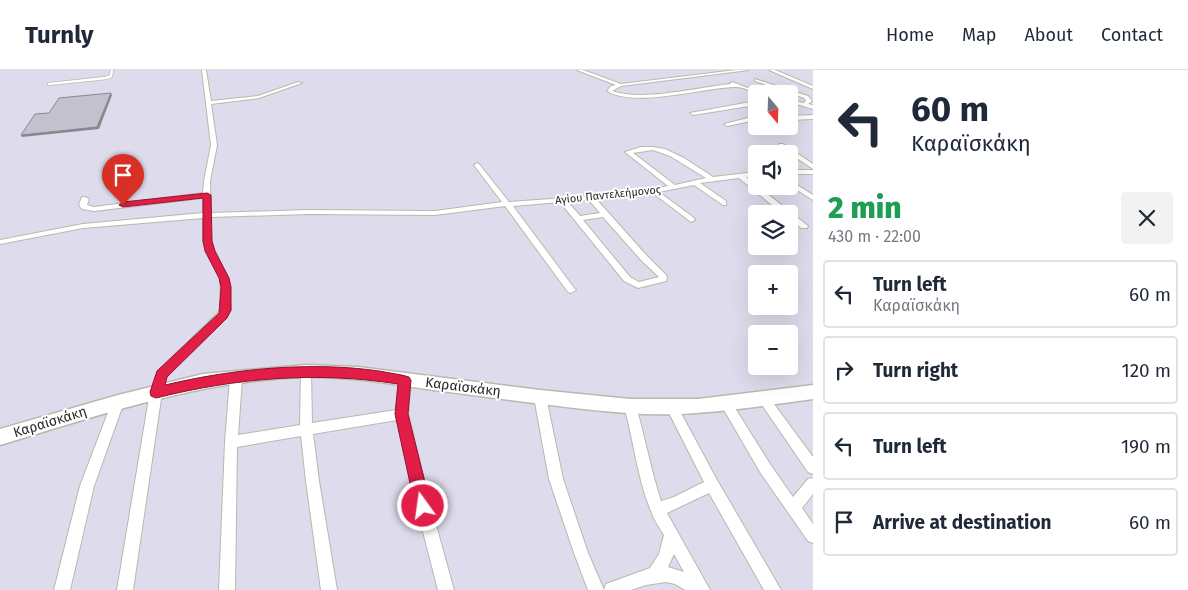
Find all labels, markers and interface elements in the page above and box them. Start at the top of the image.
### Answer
text: Turnly [25,21,94,49]
text: Home [886,24,934,46]
text: Map [962,24,996,46]
text: About [1024,24,1073,46]
text: Contact [1101,24,1163,46]
north arrow [748,85,798,135]
map controls [748,85,798,375]
text: 60 m [911,88,989,130]
icon: left [828,90,893,155]
text: Καραϊσκάκη [911,130,1031,157]
button: sound [748,145,798,195]
pin [102,154,144,205]
icon: arrive [109,161,137,189]
street label: Αγίου Παντελεήμονος [554,183,662,207]
text: 2 min [828,190,901,226]
button: close [1121,192,1173,244]
button: layers [748,205,798,255]
text: 430 m · 22:00 [828,227,921,246]
button: + [748,265,798,315]
text: Turn left [873,273,947,296]
icon: left [830,280,858,308]
text: 60 m [1129,283,1171,306]
text: Καραϊσκάκη [873,296,960,315]
button: − [748,325,798,375]
icon: right [830,356,858,384]
text: Turn right [873,359,958,382]
text: 120 m [1121,359,1171,382]
street label: Καραϊσκάκη [424,374,502,400]
street label: Καραϊσκάκη [11,403,89,441]
icon: left [830,432,858,460]
text: Turn left [873,435,947,458]
text: 190 m [1121,435,1171,458]
position arrow [396,479,448,531]
icon: arrive [830,508,858,536]
text: Arrive at destination [873,511,1052,534]
text: 60 m [1129,511,1171,534]

